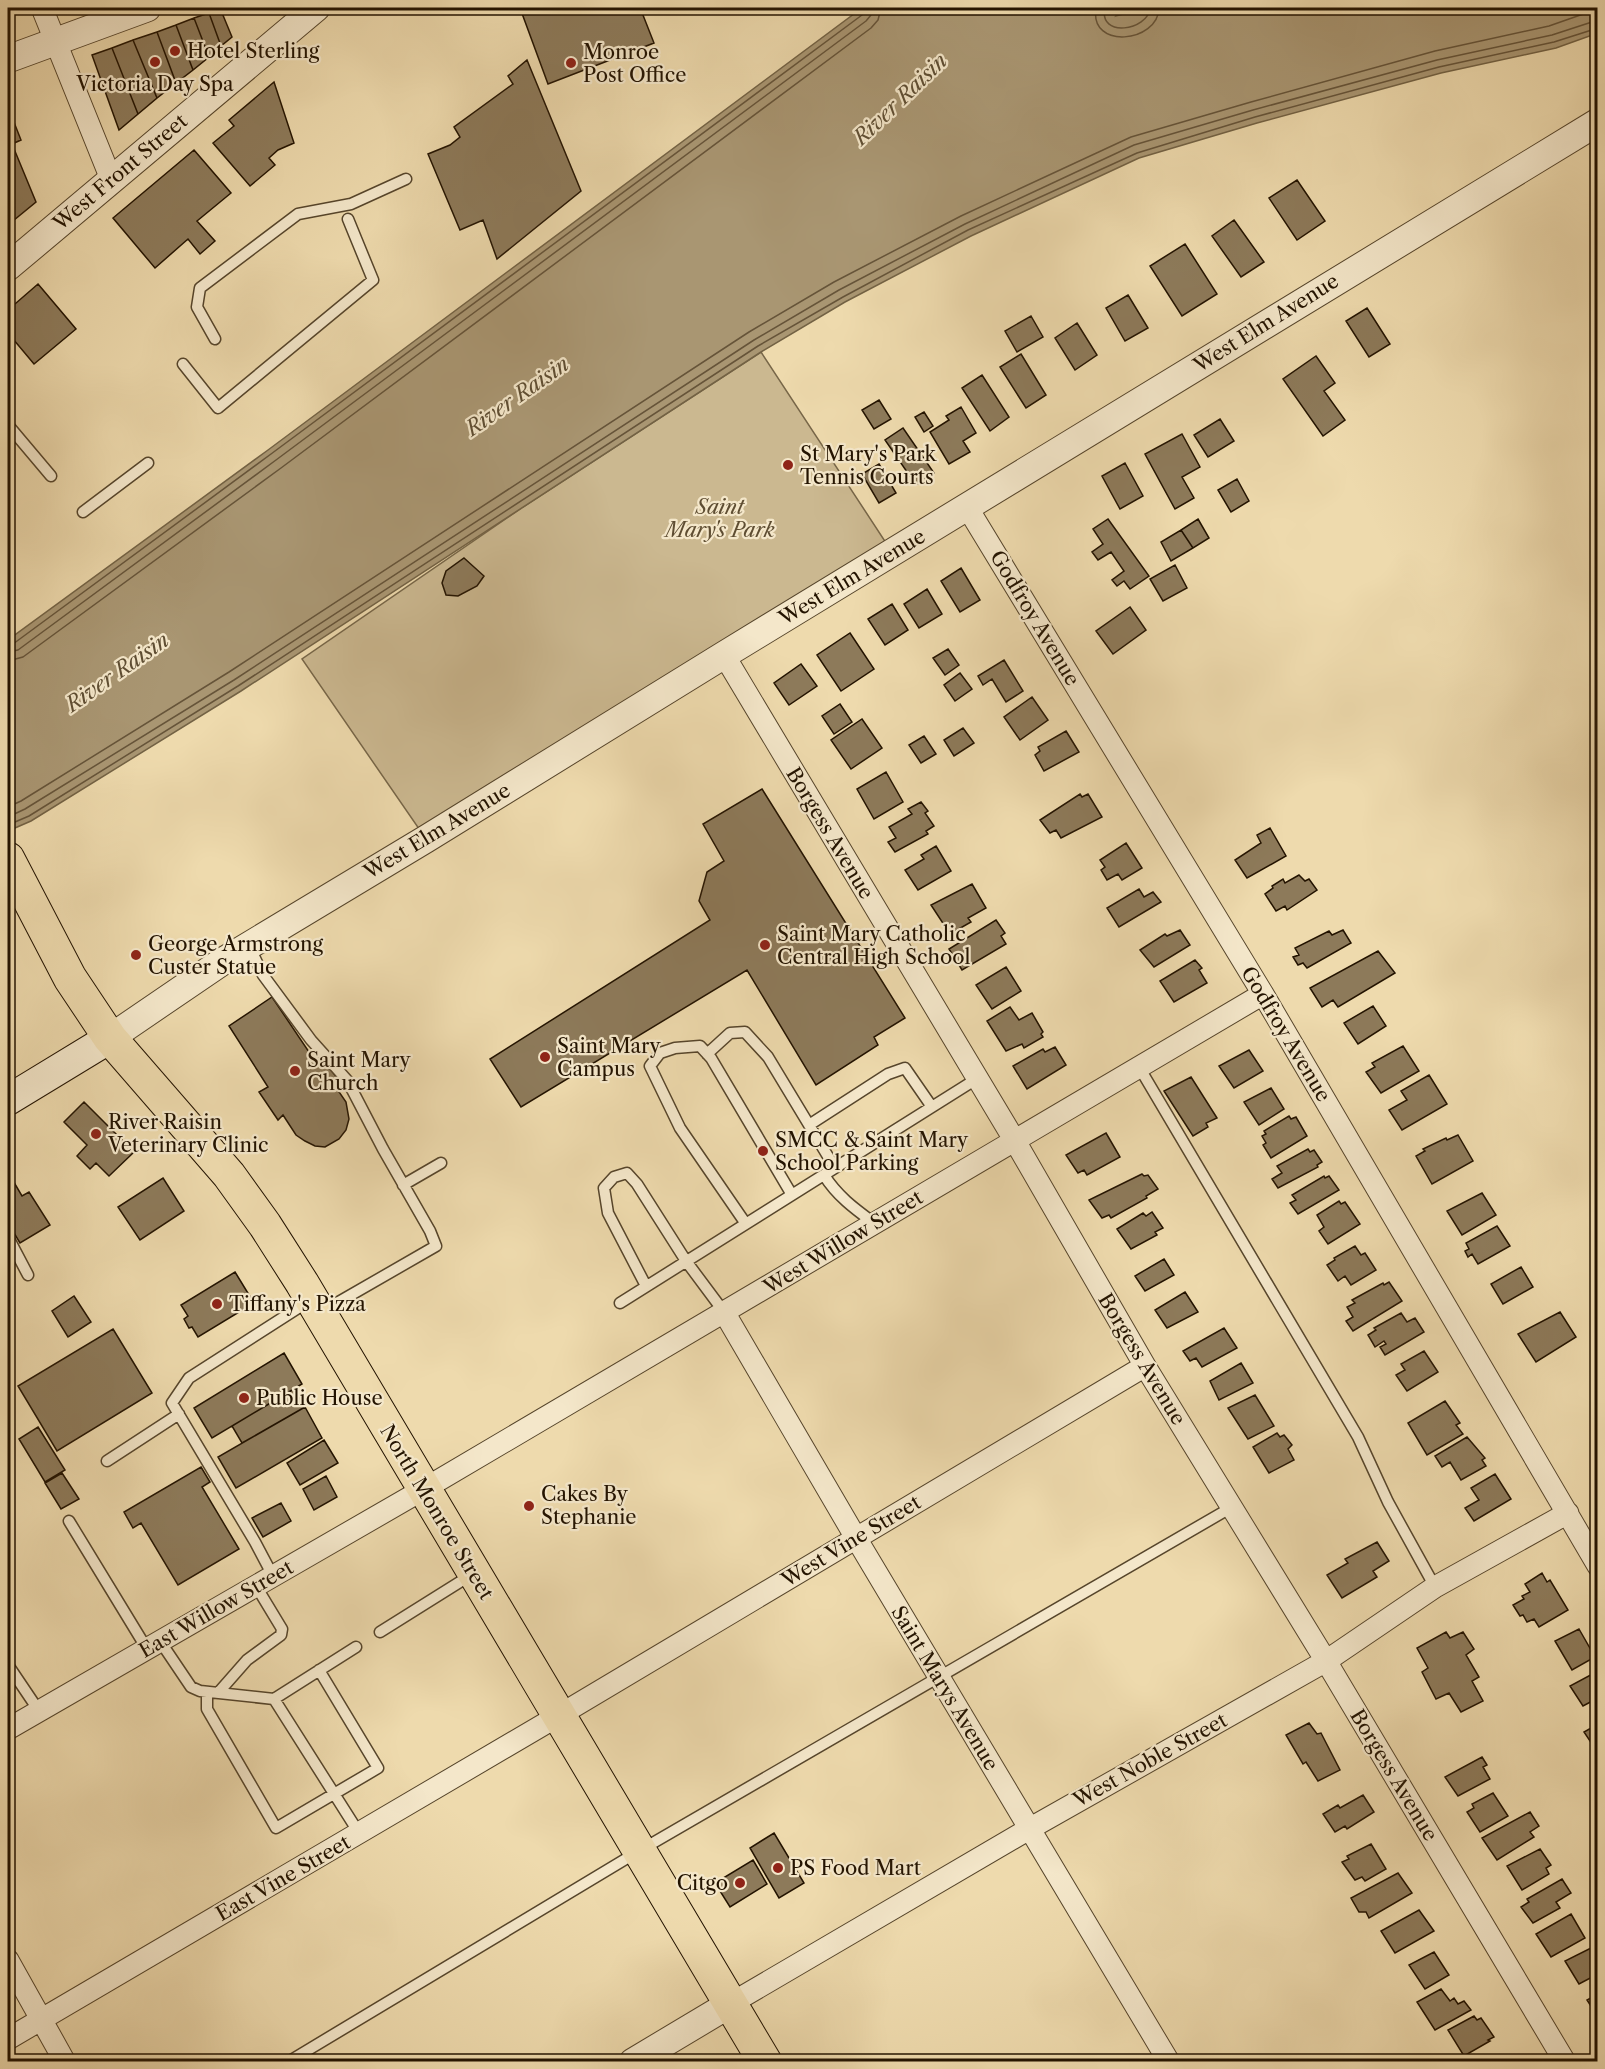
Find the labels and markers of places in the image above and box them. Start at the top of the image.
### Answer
place label: Hotel Sterling [187,39,320,63]
place label: Monroe Post Office [583,40,687,87]
marker: Hotel Sterling [168,44,182,58]
marker: Victoria Day Spa [148,55,162,69]
marker: Monroe Post Office [564,56,578,70]
place label: Victoria Day Spa [75,72,234,96]
place label: St Mary's Park Tennis Courts [800,442,938,489]
marker: St Mary's Park Tennis Courts [781,458,795,472]
place label: Saint Mary Catholic Central High School [777,922,970,969]
place label: George Armstrong Custer Statue [148,932,324,979]
marker: Saint Mary Catholic Central High School [758,938,772,952]
marker: George Armstrong Custer Statue [129,948,143,962]
place label: Saint Mary Campus [557,1034,661,1081]
place label: Saint Mary Church [307,1048,411,1095]
marker: Saint Mary Campus [538,1050,552,1064]
marker: Saint Mary Church [288,1064,302,1078]
place label: River Raisin Veterinary Clinic [107,1110,269,1157]
marker: River Raisin Veterinary Clinic [89,1127,103,1141]
place label: SMCC & Saint Mary School Parking [775,1128,969,1175]
marker: SMCC & Saint Mary School Parking [756,1144,770,1158]
place label: Tiffany's Pizza [229,1292,366,1316]
marker: Tiffany's Pizza [210,1297,224,1311]
place label: Public House [256,1386,383,1410]
marker: Public House [237,1391,251,1405]
place label: Cakes By Stephanie [541,1482,636,1529]
marker: Cakes By Stephanie [522,1499,536,1513]
place label: PS Food Mart [790,1856,921,1880]
marker: PS Food Mart [771,1861,785,1875]
place label: Citgo [677,1871,728,1895]
marker: Citgo [733,1876,747,1890]

